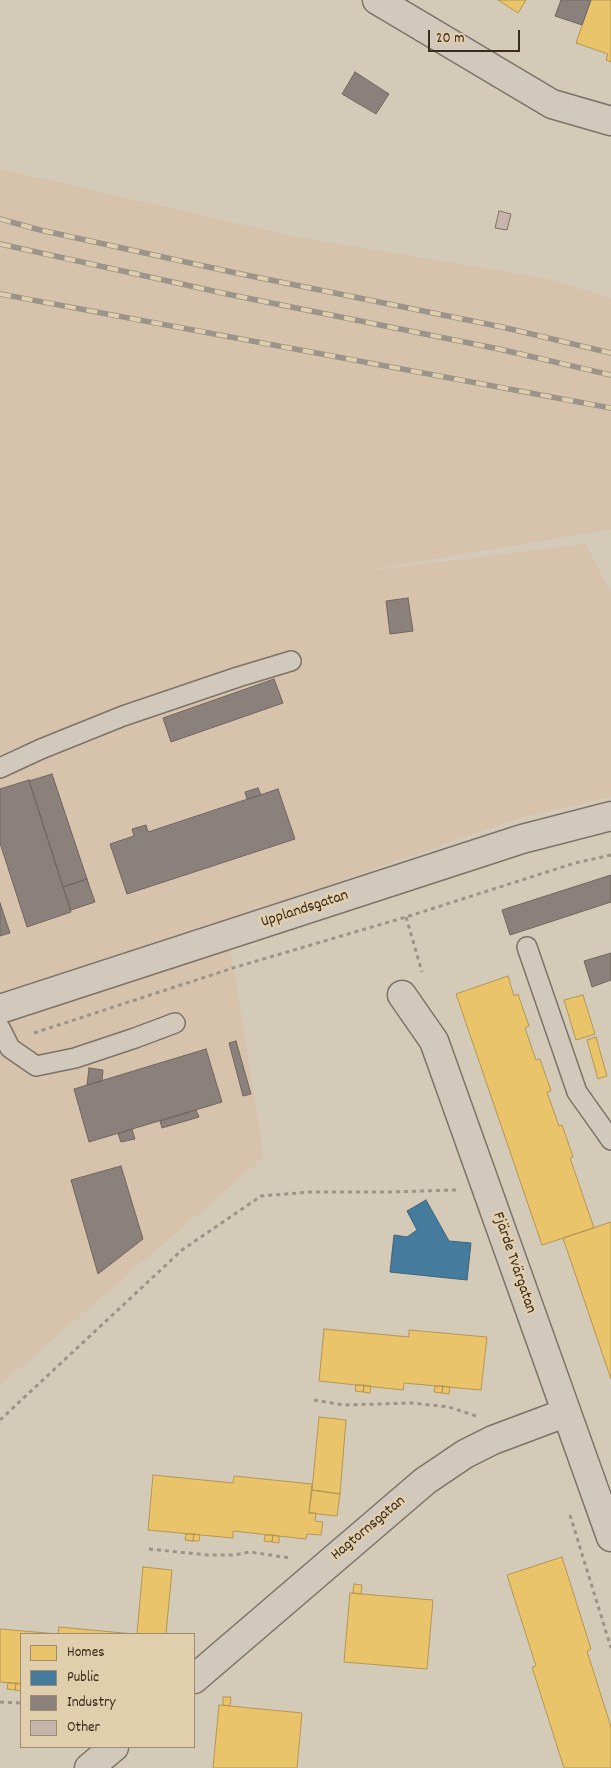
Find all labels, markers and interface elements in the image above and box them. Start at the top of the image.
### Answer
scale bar [431,20,524,52]
text: 20 m [436,28,464,50]
street label: Upplandsgatan [259,887,351,933]
street label: Fjärde Tvärgatan [487,1210,539,1316]
street label: Hagtornsgatan [328,1492,410,1566]
legend [20,1633,195,1748]
text: Homes [67,1642,105,1664]
text: Public [67,1667,99,1689]
text: Industry [67,1692,116,1714]
text: Other [67,1717,100,1739]

